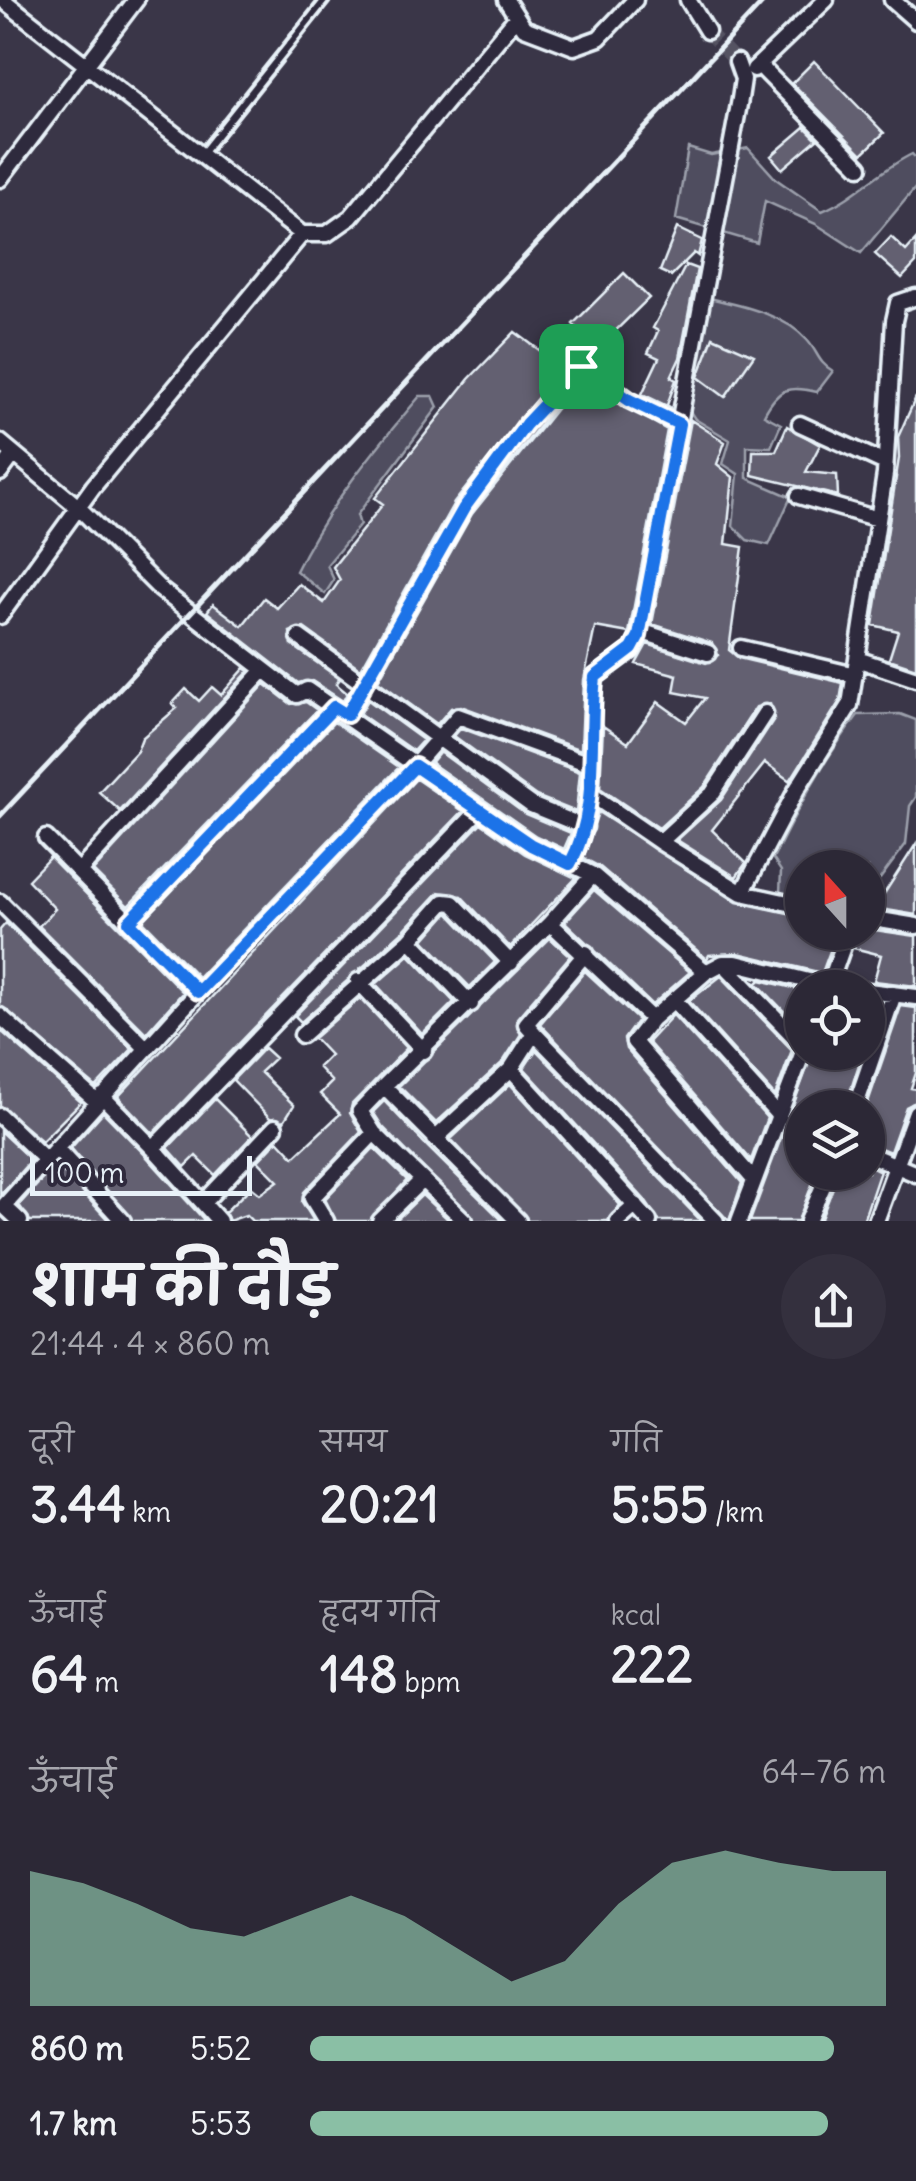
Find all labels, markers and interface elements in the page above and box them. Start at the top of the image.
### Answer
pin [539,324,624,409]
icon: arrive [554,339,609,394]
north arrow [785,850,885,950]
map controls [785,850,885,1190]
button: locate [785,970,885,1070]
button: layers [785,1090,885,1190]
scale bar [30,1151,252,1196]
text: 100 m [45,1155,124,1191]
text: शाम की दौड़ [30,1251,335,1320]
button: share [781,1254,886,1359]
text: 21:44 · 4 × 860 m [30,1323,270,1364]
text: दूरी [30,1424,74,1460]
text: समय [320,1424,387,1460]
text: गति [611,1424,662,1460]
text: 3.44 [30,1473,126,1536]
text: 20:21 [320,1473,439,1536]
text: 5:55 [611,1473,708,1536]
text: km [126,1494,171,1530]
text: /km [708,1494,764,1530]
text: ऊँचाई [30,1594,105,1630]
text: हृदय गति [320,1594,439,1630]
text: kcal [611,1597,661,1633]
text: 222 [611,1633,693,1696]
text: 64 [30,1643,88,1706]
text: 148 [320,1643,398,1706]
text: m [88,1664,119,1700]
text: bpm [398,1664,461,1700]
text: 64–76 m [761,1751,886,1792]
text: ऊँचाई [30,1760,116,1801]
text: 860 m [30,2028,124,2069]
text: 5:52 [190,2028,252,2069]
text: 1.7 km [30,2103,117,2144]
text: 5:53 [190,2103,252,2144]

